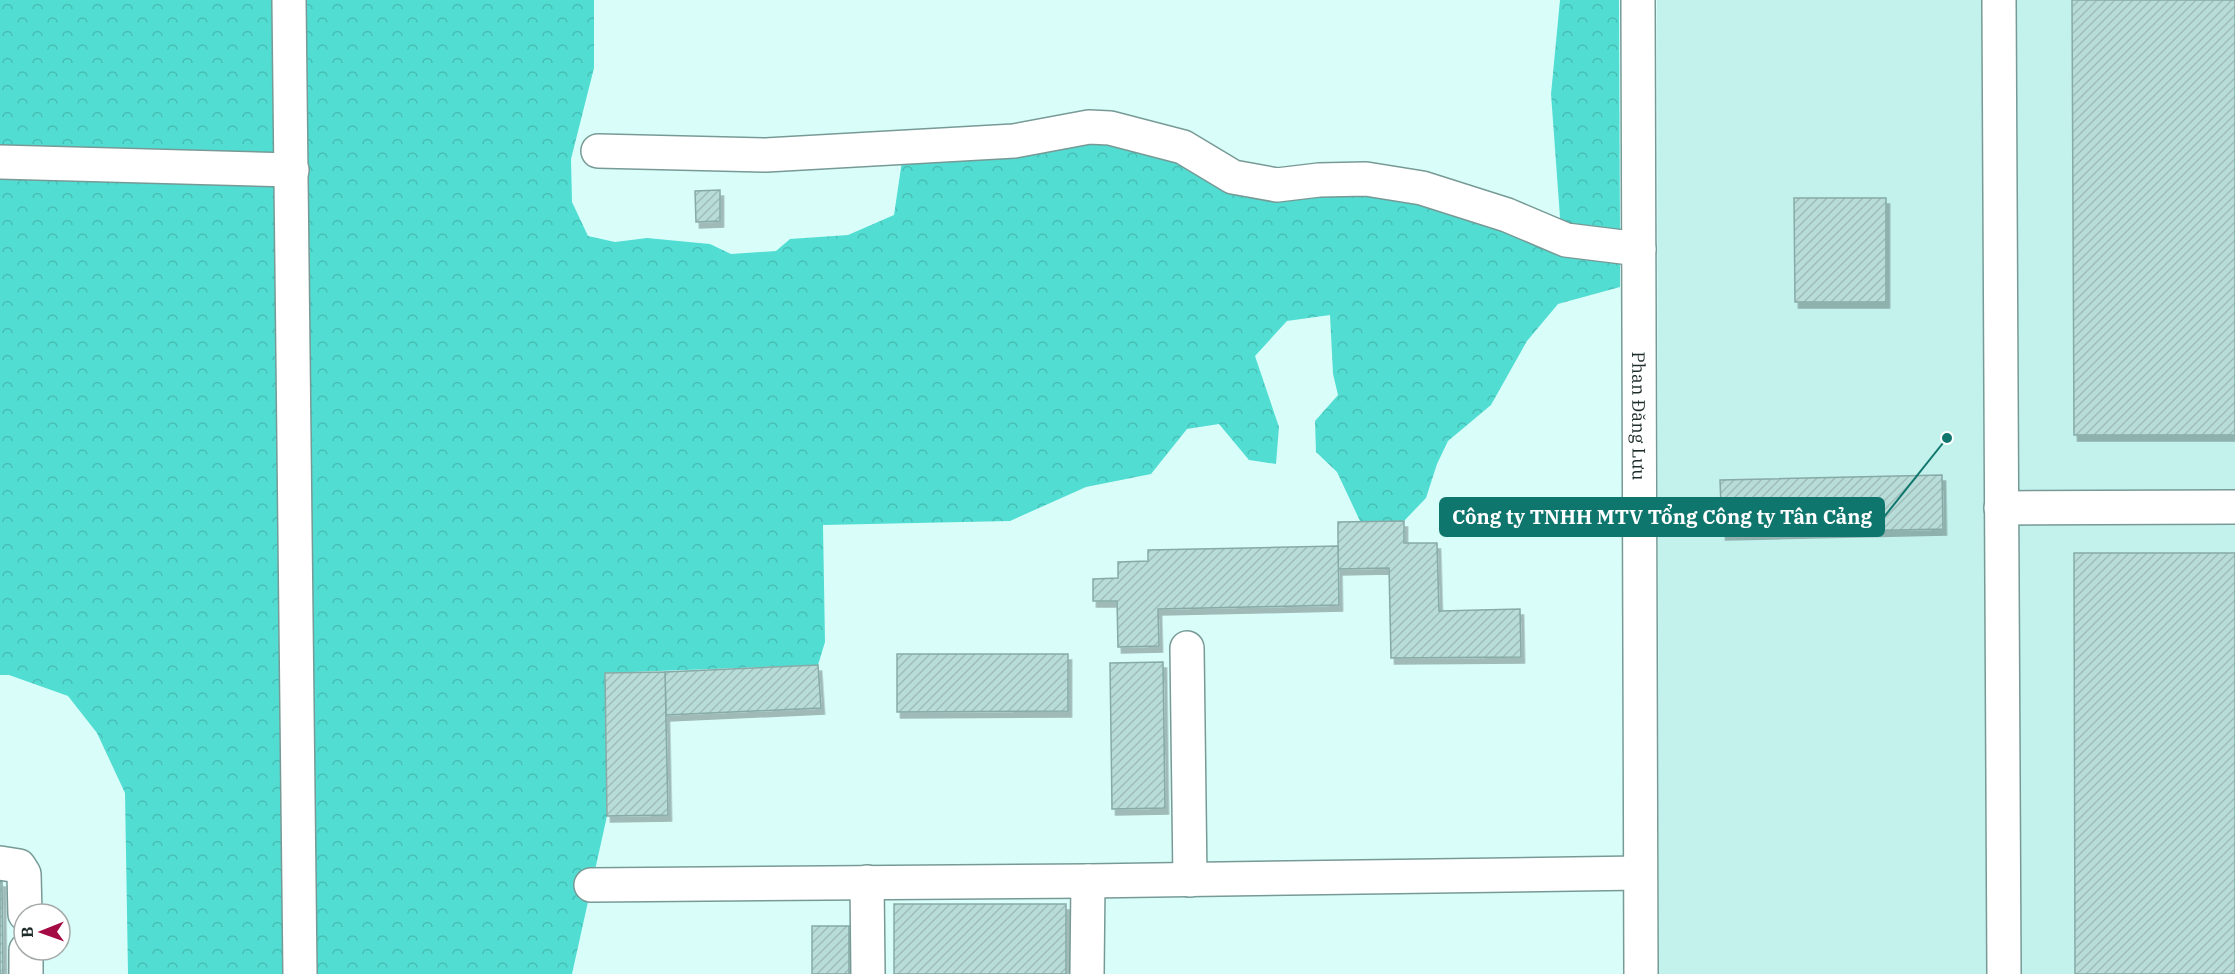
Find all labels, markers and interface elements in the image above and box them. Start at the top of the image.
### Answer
street label: Phan Đăng Lưu [1628,352,1651,480]
callout: Công ty TNHH MTV Tổng Công ty Tân Cảng [1440,498,1884,536]
text: Công ty TNHH MTV Tổng Công ty Tân Cảng [1452,503,1873,530]
north arrow [12,902,72,962]
text: B [17,926,37,938]

